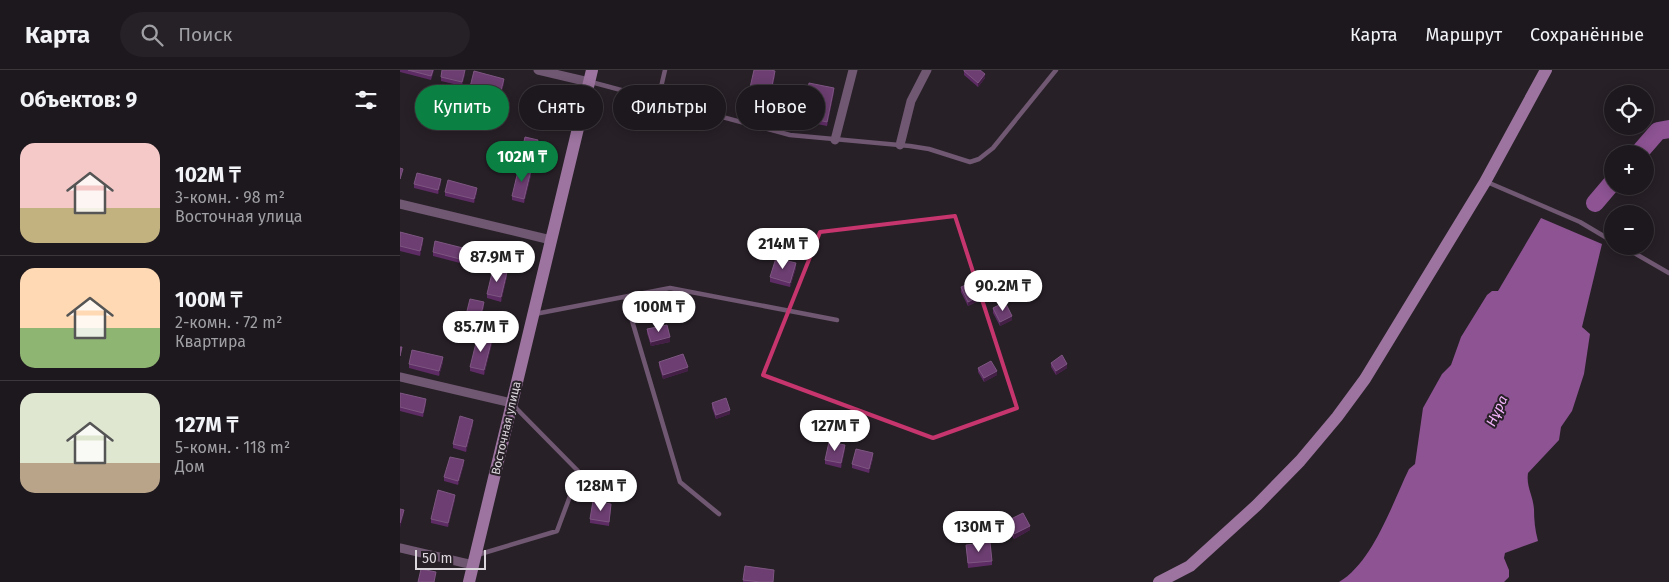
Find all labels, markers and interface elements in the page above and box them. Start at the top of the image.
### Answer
search box [120,12,470,57]
text: Карта [25,21,90,49]
icon: search [138,21,166,49]
text: Поиск [178,23,232,46]
text: Карта [1350,24,1398,46]
text: Маршрут [1426,24,1502,46]
text: Сохранённые [1530,24,1644,46]
chip: Купить [415,85,509,130]
chip: Снять [519,85,603,130]
chip: Фильтры [613,85,726,130]
chip: Новое [736,85,825,130]
map controls [1604,85,1654,255]
button: locate [1604,85,1654,135]
icon: filters [352,86,380,114]
text: Объектов: 9 [20,87,137,113]
pin: 102M ₸ [481,140,563,183]
button: + [1604,145,1654,195]
text: 102M ₸ [497,147,547,166]
text: 102M ₸ [175,162,241,188]
icon: home [60,163,120,223]
text: 3-комн. · 98 m² [175,188,285,207]
button: − [1604,205,1654,255]
text: Восточная улица [175,207,303,226]
pin: 214M ₸ [742,228,824,270]
text: 214M ₸ [758,234,808,253]
pin: 87.9M ₸ [451,240,543,283]
text: 87.9M ₸ [470,247,524,266]
pin: 90.2M ₸ [957,270,1049,312]
text: 90.2M ₸ [975,276,1031,295]
text: 100M ₸ [175,287,242,313]
icon: home [60,288,120,348]
pin: 100M ₸ [618,290,700,333]
text: 100M ₸ [633,297,685,316]
pin: 85.7M ₸ [435,310,527,353]
text: 2-комн. · 72 m² [175,313,282,332]
text: 85.7M ₸ [454,317,508,336]
text: Квартира [175,332,246,351]
street label: Восточная улица [488,380,524,476]
water label: Нұра [1482,393,1512,429]
pin: 127M ₸ [794,410,876,452]
text: 127M ₸ [175,412,238,438]
icon: home [60,413,120,473]
text: 127M ₸ [811,416,859,435]
text: 5-комн. · 118 m² [175,438,290,457]
text: Дом [175,457,205,476]
pin: 128M ₸ [560,470,642,512]
text: 128M ₸ [576,476,626,495]
pin: 130M ₸ [938,510,1020,553]
text: 130M ₸ [954,517,1004,536]
scale bar [415,547,486,570]
text: 50 m [422,550,453,567]

